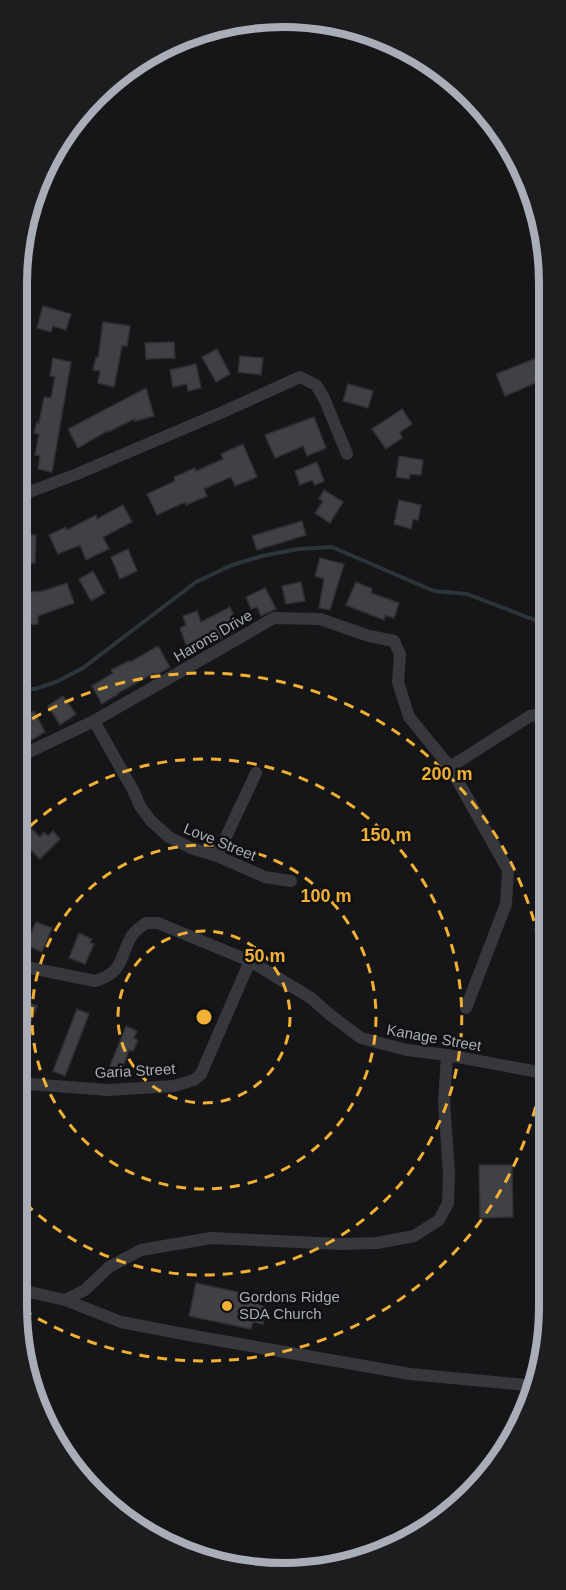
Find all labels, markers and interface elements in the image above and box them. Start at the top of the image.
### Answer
street label: Harons Drive [171,606,255,665]
text: 200 m [421,764,473,784]
street label: Love Street [181,819,260,864]
text: 150 m [360,825,412,845]
text: 100 m [300,886,352,906]
text: 50 m [244,946,286,966]
centre of rings [194,1007,214,1027]
street label: Kanage Street [385,1021,484,1054]
street label: Garia Street [94,1060,177,1081]
place label: Gordons Ridge SDA Church [239,1288,340,1322]
marker: Gordons Ridge SDA Church [220,1299,234,1313]

